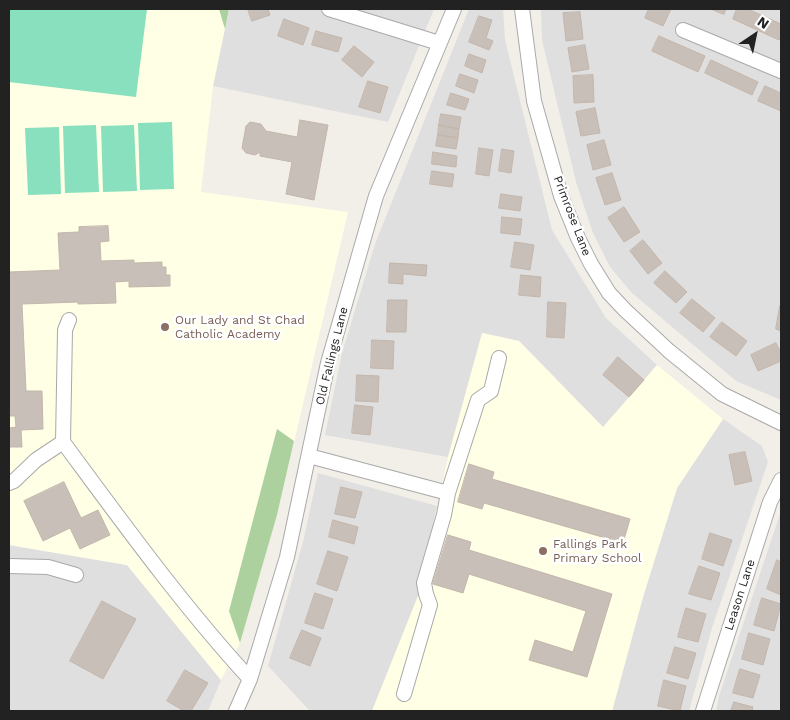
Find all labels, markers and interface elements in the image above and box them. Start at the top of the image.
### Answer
north arrow [730,10,780,60]
text: N [755,13,772,32]
street label: Primrose Lane [550,174,594,258]
street label: Old Fallings Lane [313,305,351,407]
place label: Our Lady and St Chad Catholic Academy [175,313,305,341]
marker: Our Lady and St Chad Catholic Academy [159,321,171,333]
place label: Fallings Park Primary School [553,537,642,565]
marker: Fallings Park Primary School [537,545,549,557]
street label: Leason Lane [722,558,758,632]

